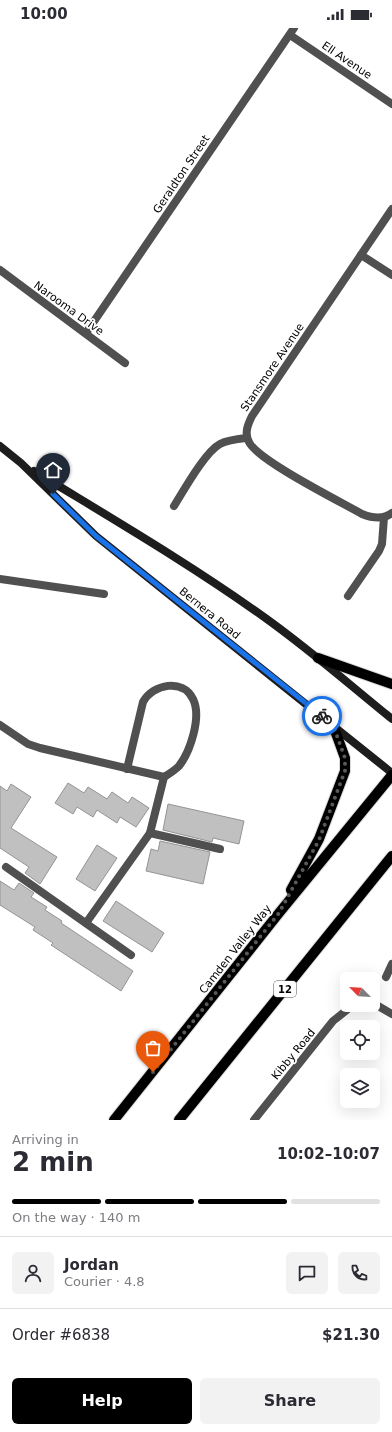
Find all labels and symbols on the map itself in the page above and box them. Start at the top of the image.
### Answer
street label: Ell Avenue [319,39,374,82]
street label: Geraldton Street [150,132,213,216]
street label: Narooma Drive [31,279,106,338]
street label: Stansmore Avenue [238,321,307,414]
pin [36,453,70,494]
street label: Bernera Road [177,585,243,642]
courier [302,696,342,736]
street label: Camden Valley Way [197,902,274,996]
north arrow [340,972,380,1012]
road number: 12 [274,981,296,997]
street label: Kibby Road [269,1026,318,1082]
pin [136,1031,170,1072]

